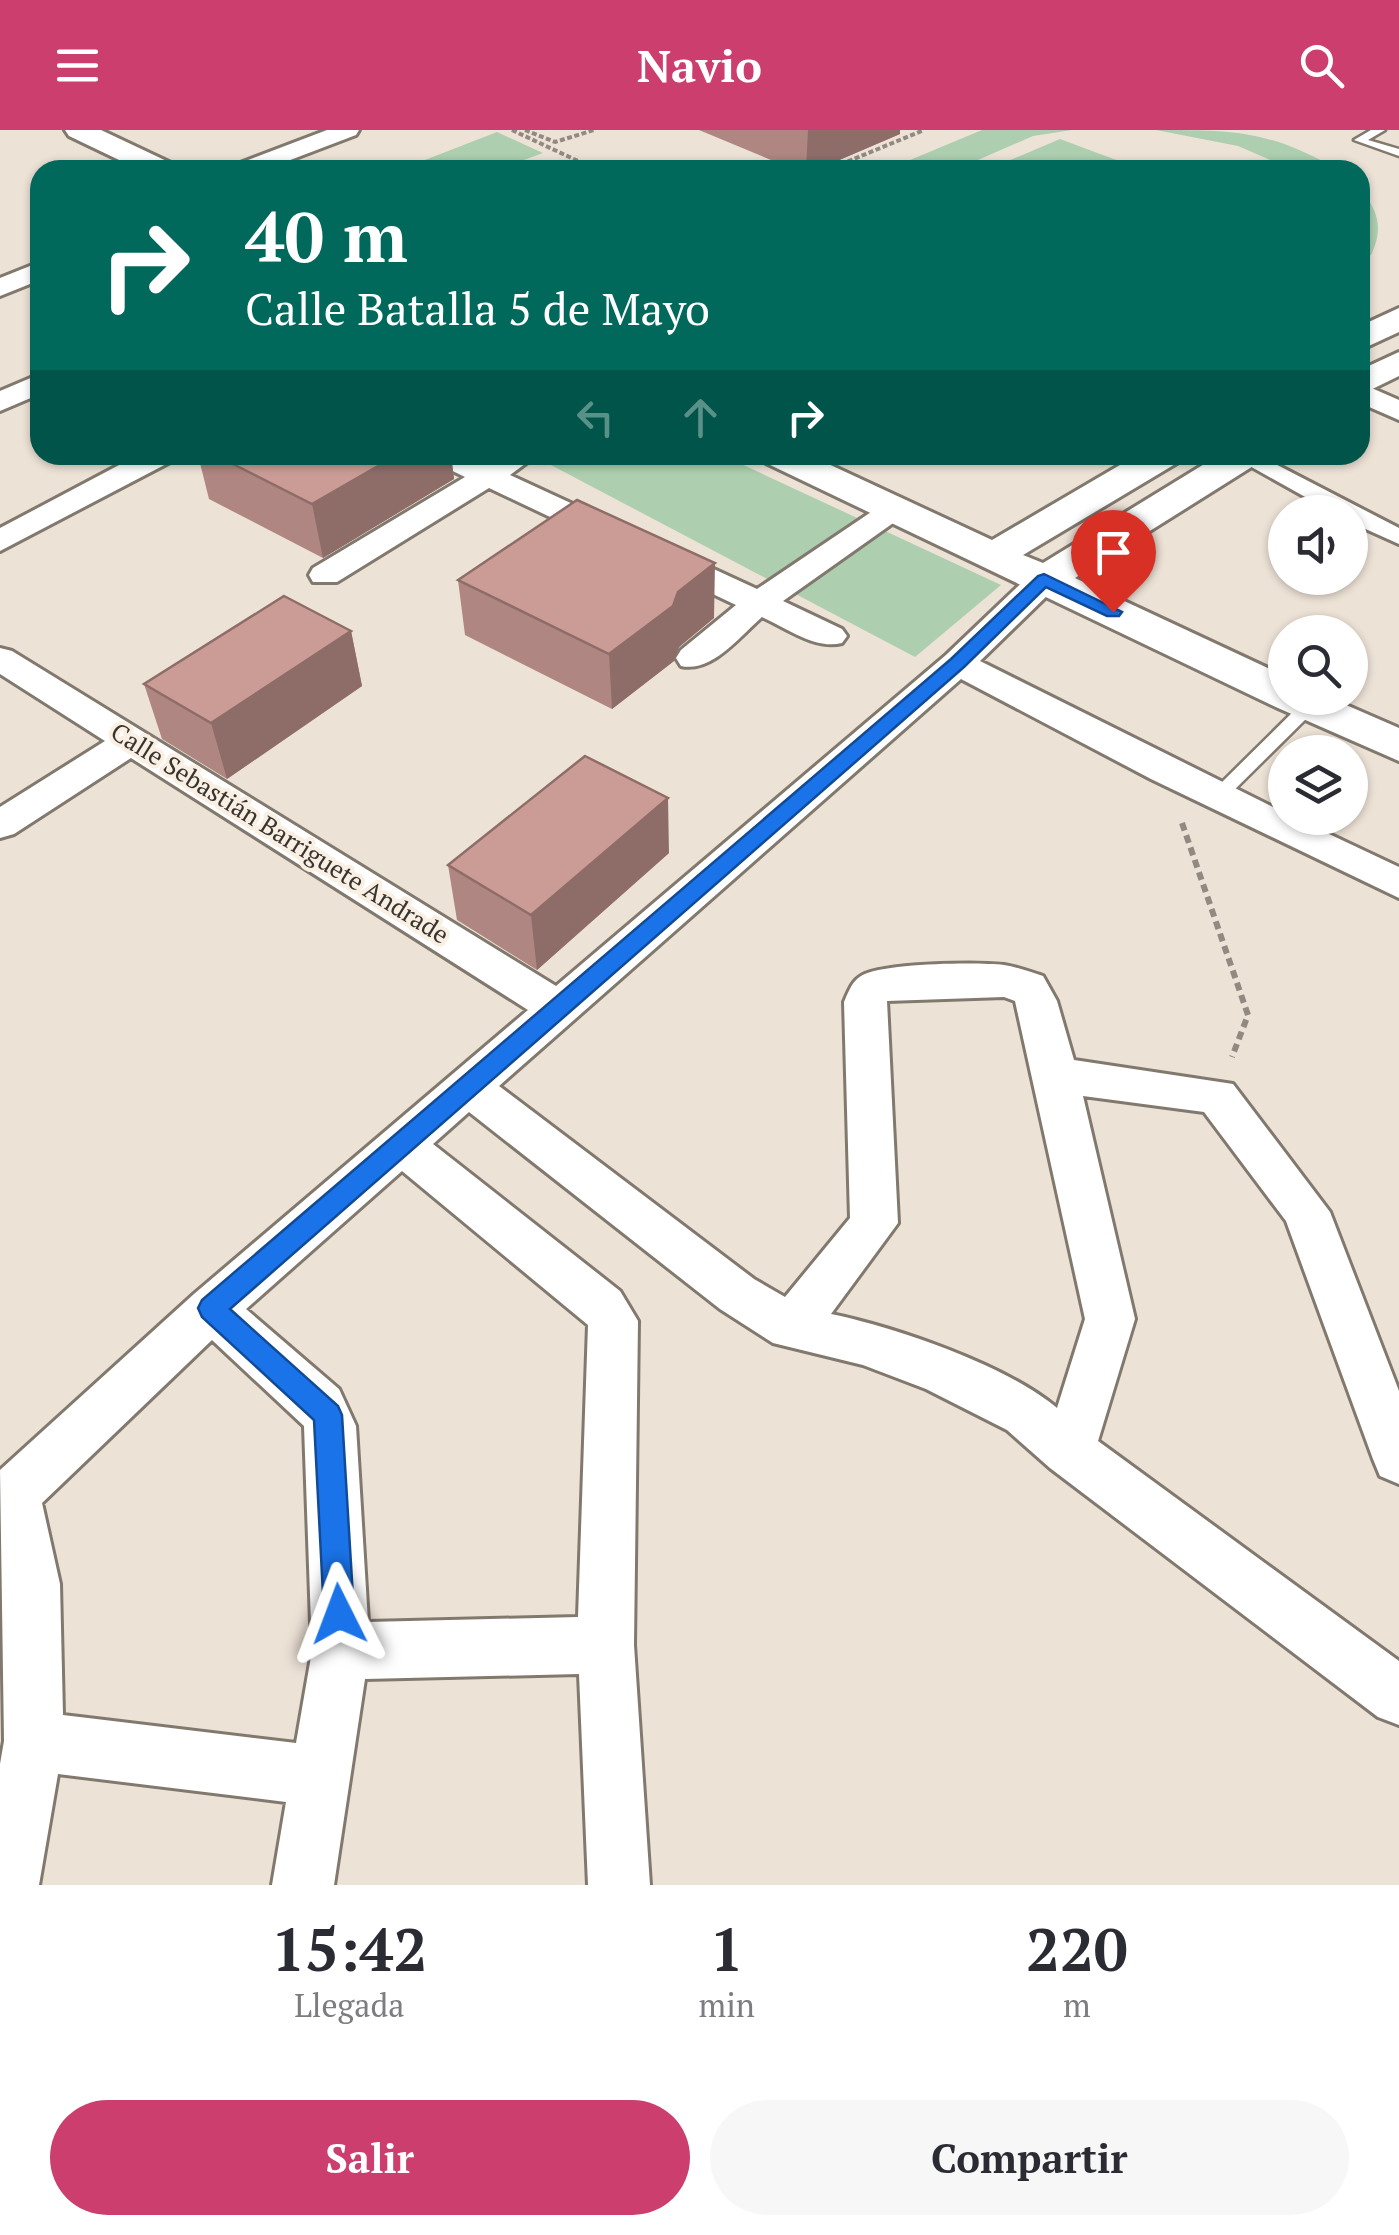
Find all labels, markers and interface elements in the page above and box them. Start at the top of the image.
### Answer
text: Navio [637,35,762,95]
icon: menu [50,38,105,93]
icon: search [1294,38,1349,93]
text: 40 m [245,189,408,282]
icon: right [80,200,210,330]
text: Calle Batalla 5 de Mayo [245,278,710,338]
icon: left [568,390,623,445]
icon: ahead [673,390,728,445]
icon: right [778,390,833,445]
map controls [1268,495,1368,835]
button: sound [1268,495,1368,595]
pin [1071,510,1156,613]
icon: arrive [1086,525,1141,580]
button: search [1268,615,1368,715]
street label: Calle Sebastián Barriguete Andrade [105,715,455,951]
button: layers [1268,735,1368,835]
position arrow [287,1562,391,1666]
text: 15:42 [271,1909,427,1988]
text: 1 [710,1909,744,1988]
text: 220 [1026,1909,1128,1988]
text: Llegada [294,1984,404,2026]
text: min [699,1984,755,2026]
text: m [1063,1984,1091,2026]
button: Salir [50,2100,690,2215]
button: Compartir [710,2100,1349,2215]

